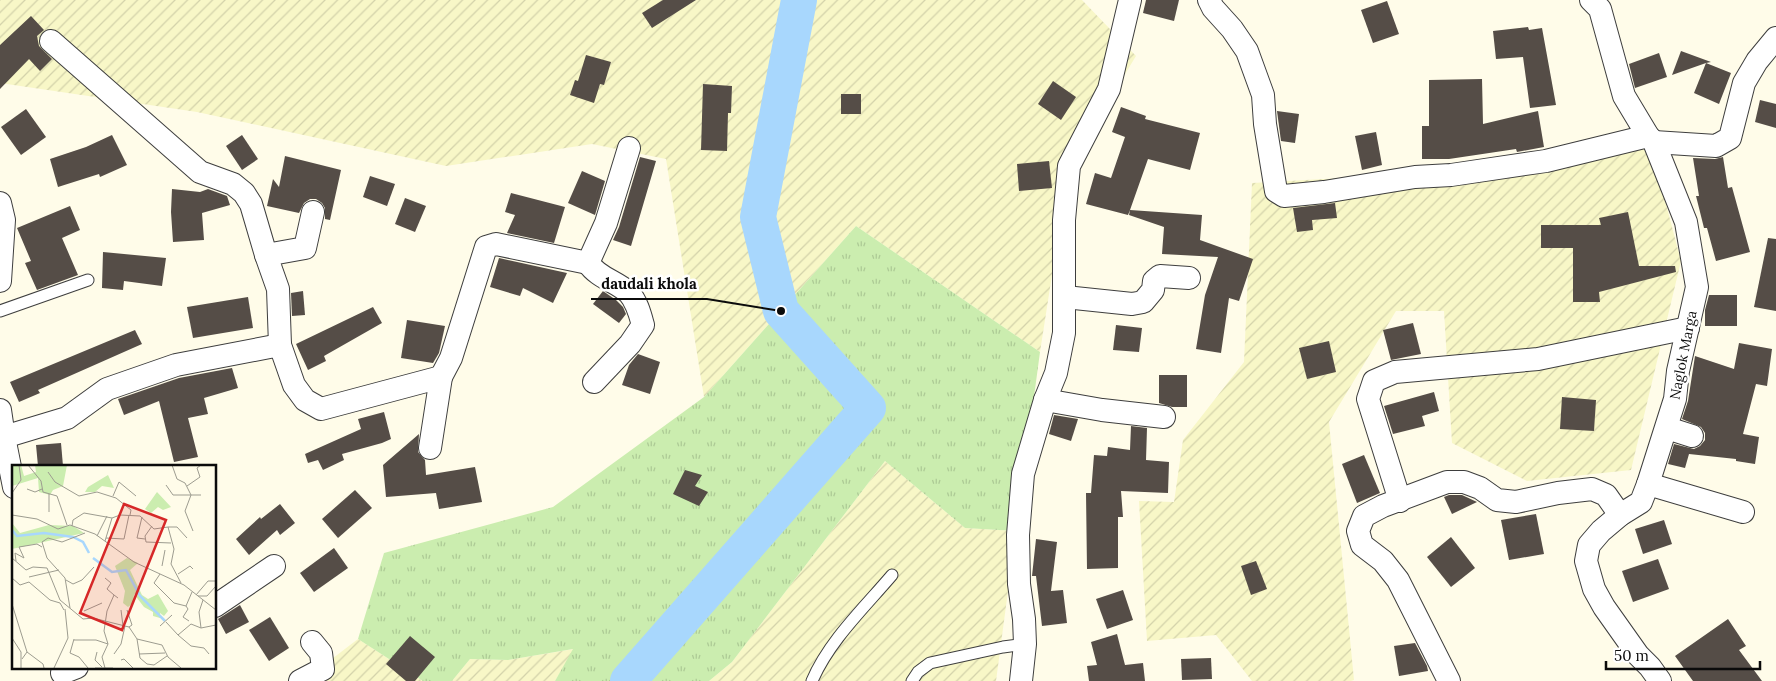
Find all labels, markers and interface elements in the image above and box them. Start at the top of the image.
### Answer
callout: daudali khola [591,269,707,299]
text: daudali khola [601,274,697,293]
street label: Naglok Marga [1666,309,1700,401]
inset map [12,465,216,668]
scale bar [1606,638,1760,670]
text: 50 m [1614,646,1649,665]

